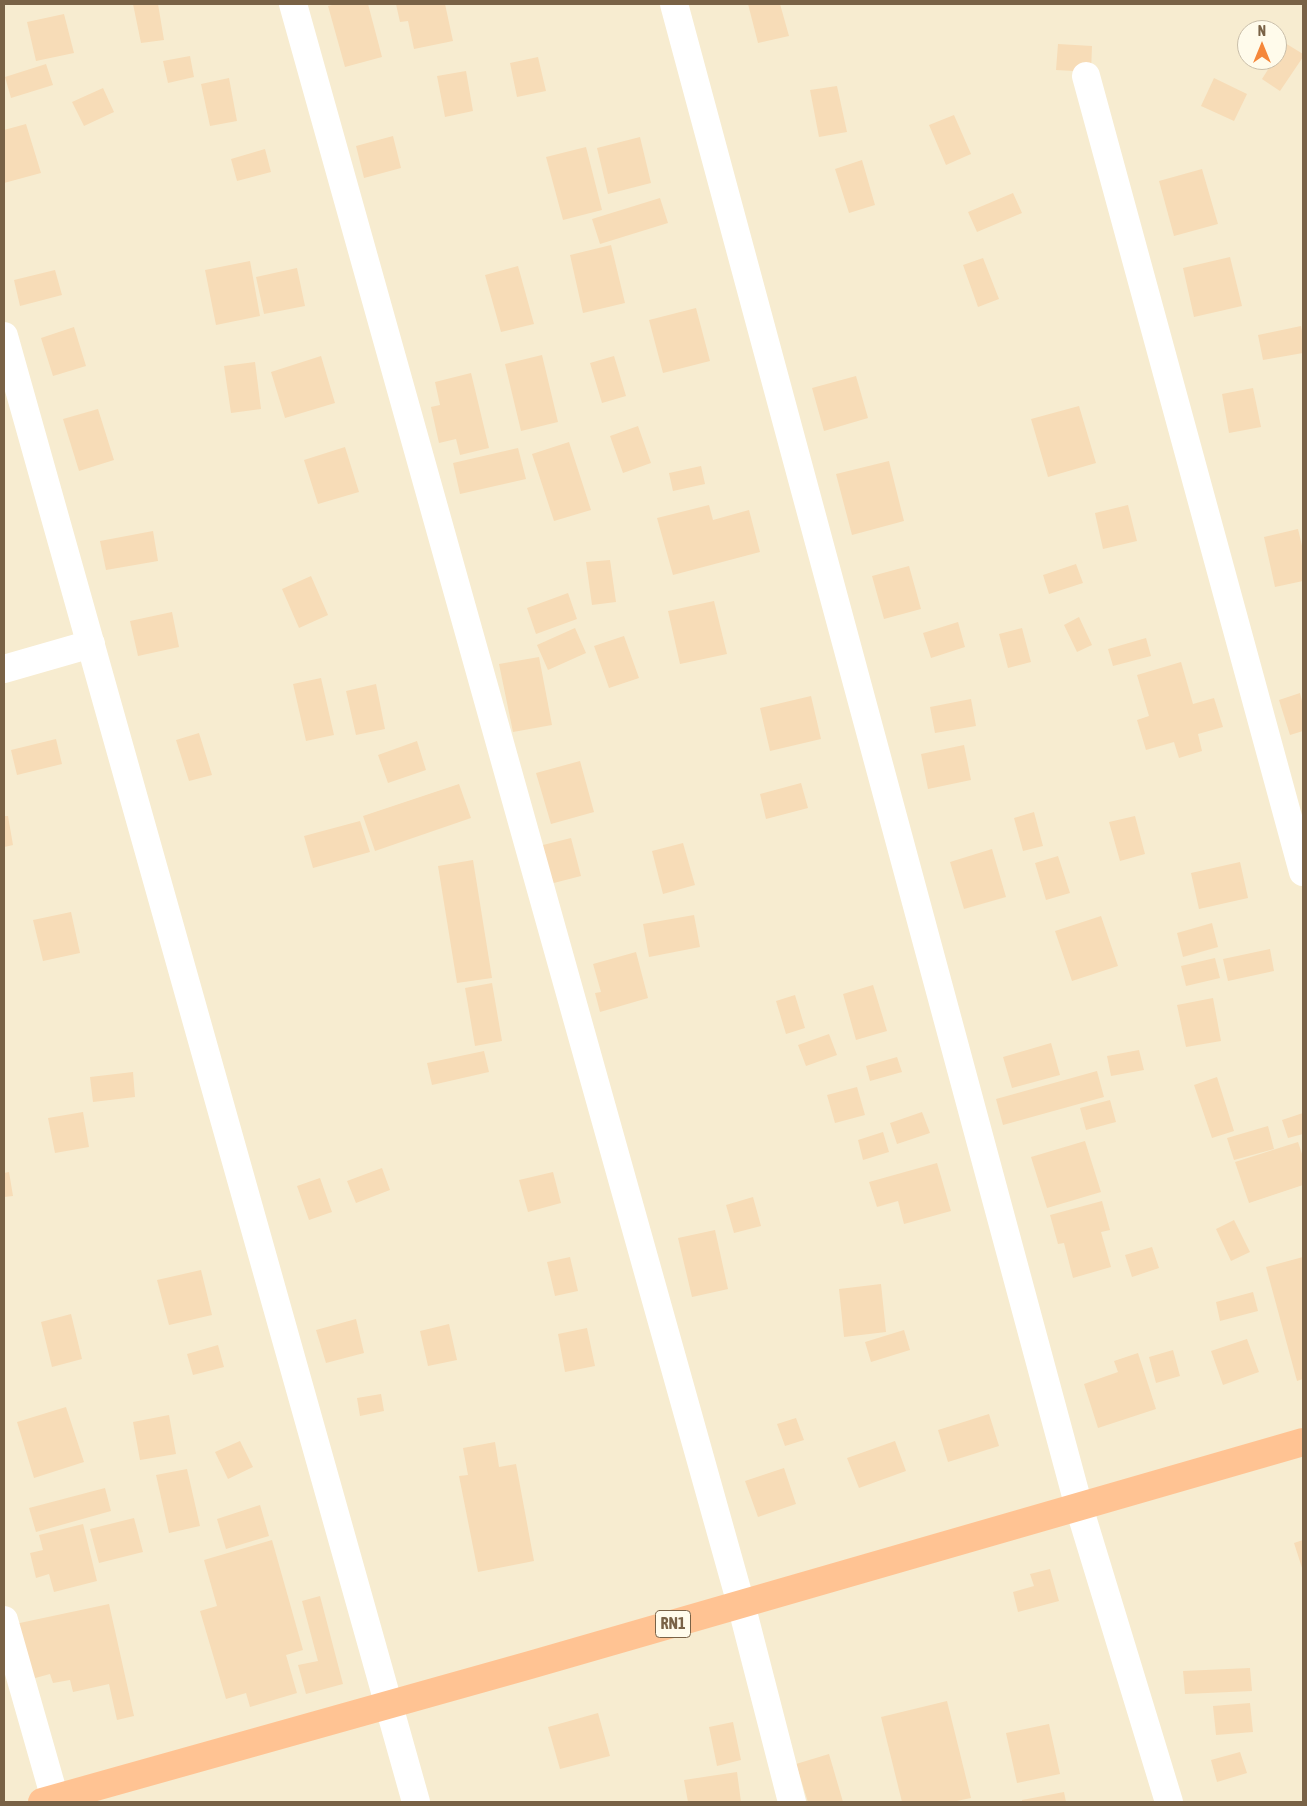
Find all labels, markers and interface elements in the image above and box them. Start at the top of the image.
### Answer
north arrow [1237,20,1287,70]
text: N [1258,23,1266,39]
road number: RN1 [656,1610,690,1638]

